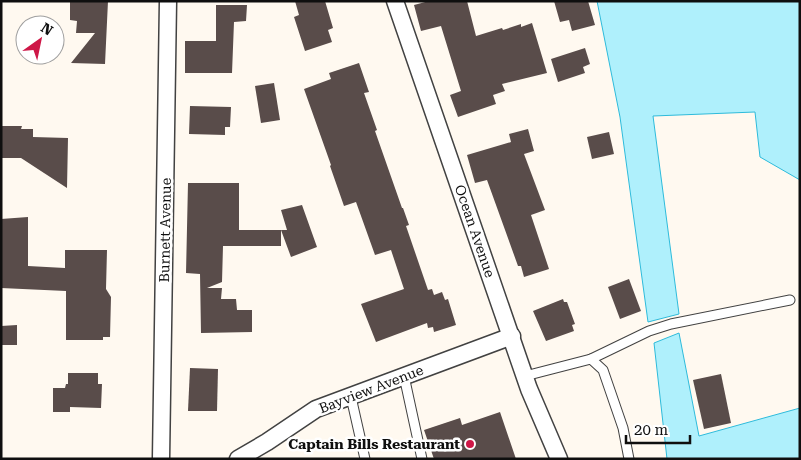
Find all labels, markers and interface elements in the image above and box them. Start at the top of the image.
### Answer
north arrow [15,15,65,65]
text: N [38,19,56,39]
street label: Burnett Avenue [156,177,174,283]
street label: Ocean Avenue [452,183,498,280]
street label: Bayview Avenue [317,362,426,416]
scale bar [626,412,690,444]
text: 20 m [634,421,669,439]
place label: Captain Bills Restaurant [288,436,460,452]
marker: Captain Bills Restaurant [464,438,476,450]

